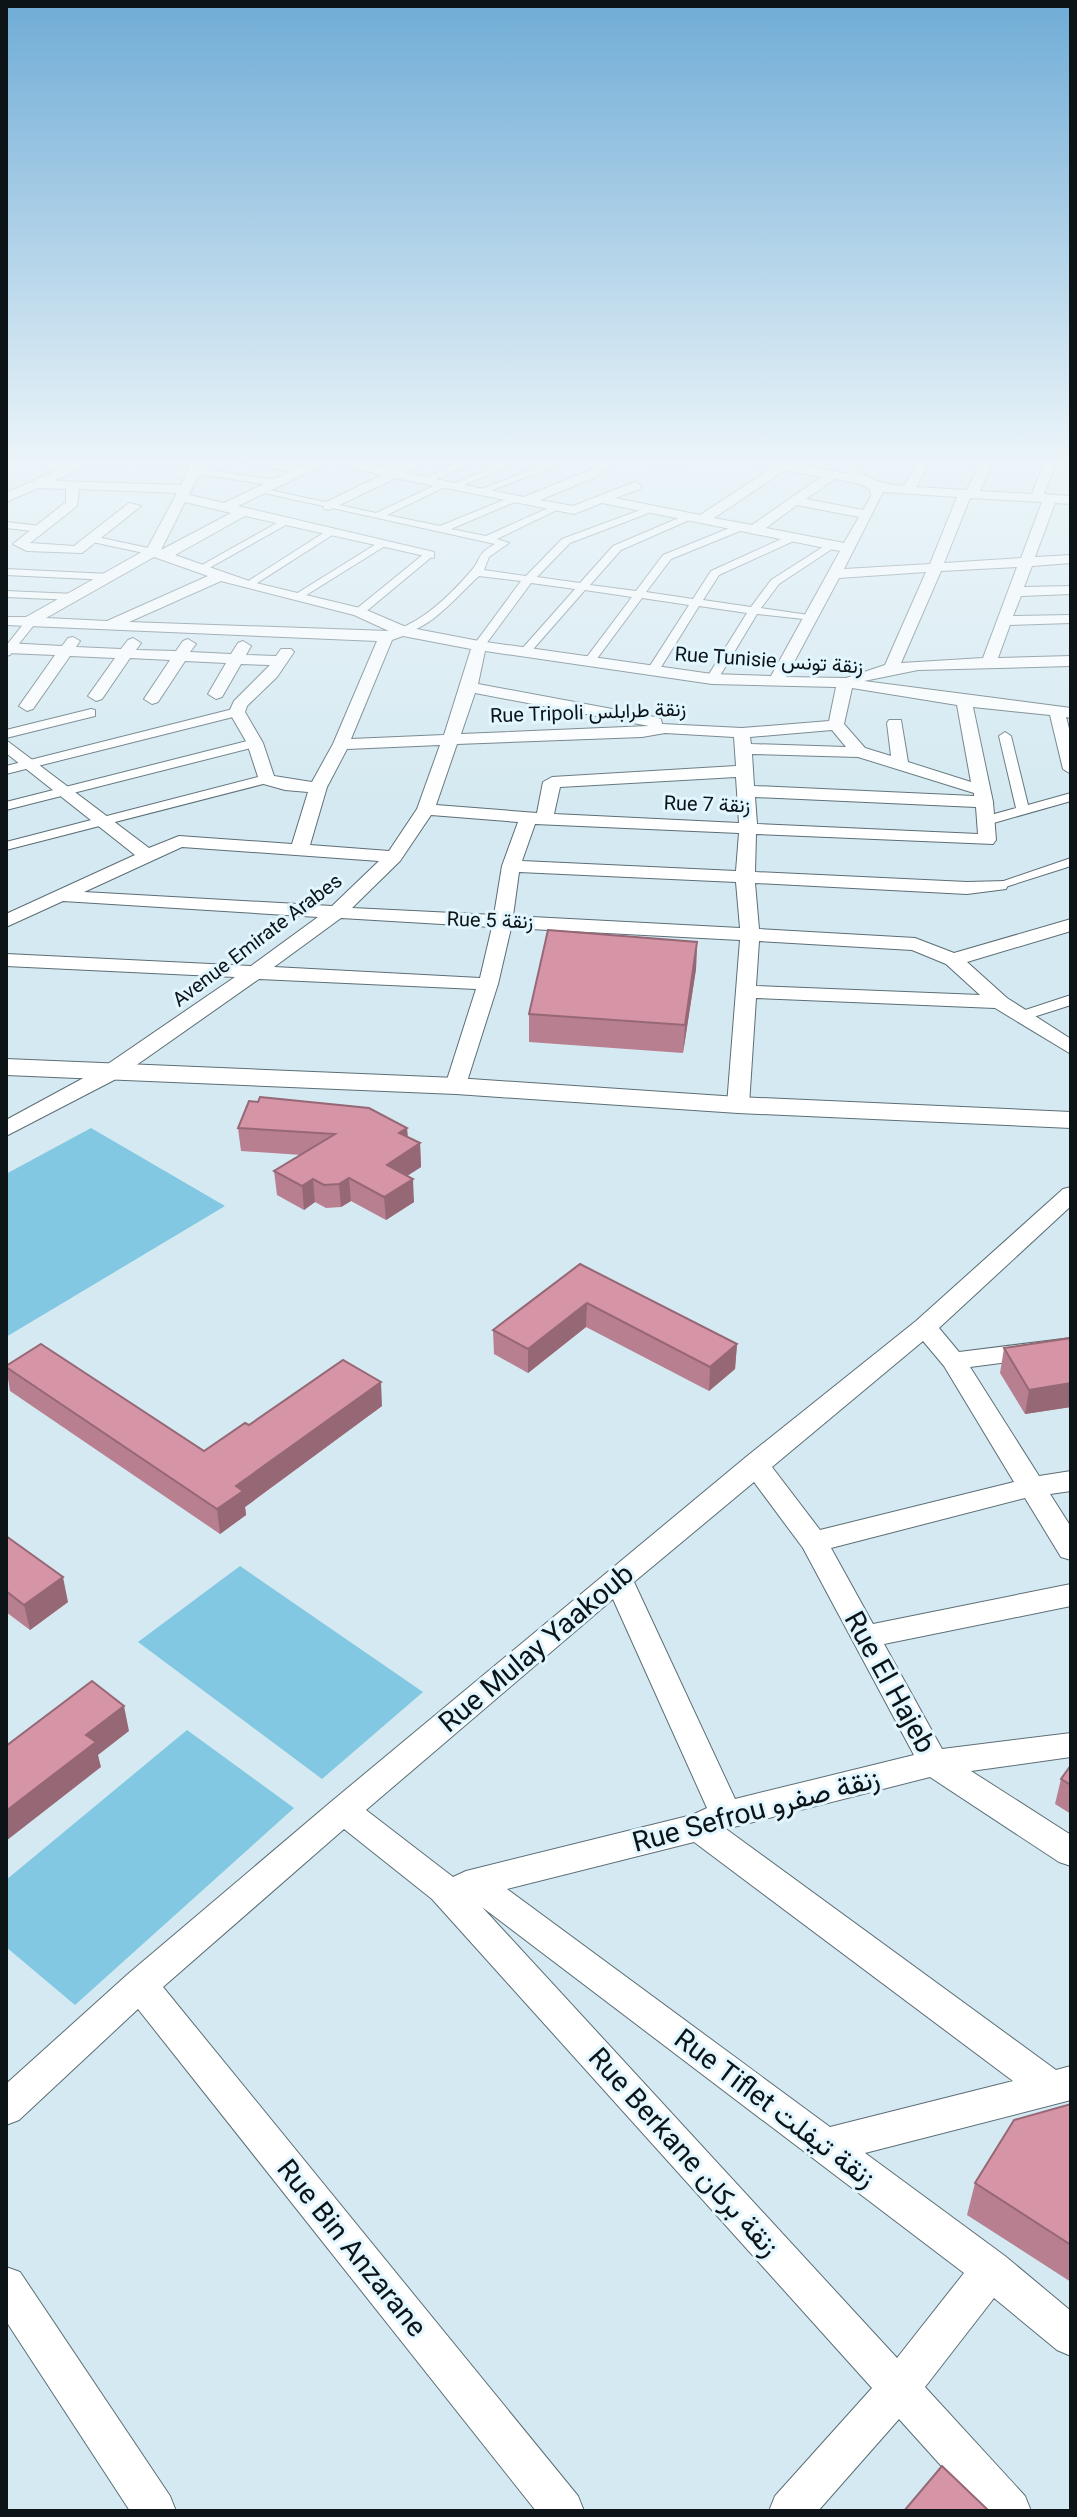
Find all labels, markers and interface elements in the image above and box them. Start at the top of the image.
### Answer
street label: Rue Tunisie زنقة تونس [674,641,864,680]
street label: Rue Tripoli زنقة طرابلس [490,697,686,728]
street label: Rue 7 زنقة [663,790,751,819]
street label: Avenue Emirate Arabes [168,868,346,1012]
street label: Rue 5 زنقة [446,906,534,935]
street label: Rue Mulay Yaakoub [432,1557,640,1739]
street label: Rue El Hajeb [838,1606,942,1758]
street label: Rue Sefrou زنقة صفرو [629,1761,883,1860]
street label: Rue Tiflet زنقة تيفلت [667,2022,882,2195]
street label: Rue Berkane زنقة بركان [581,2041,786,2264]
street label: Rue Bin Anzarane [270,2153,434,2343]

